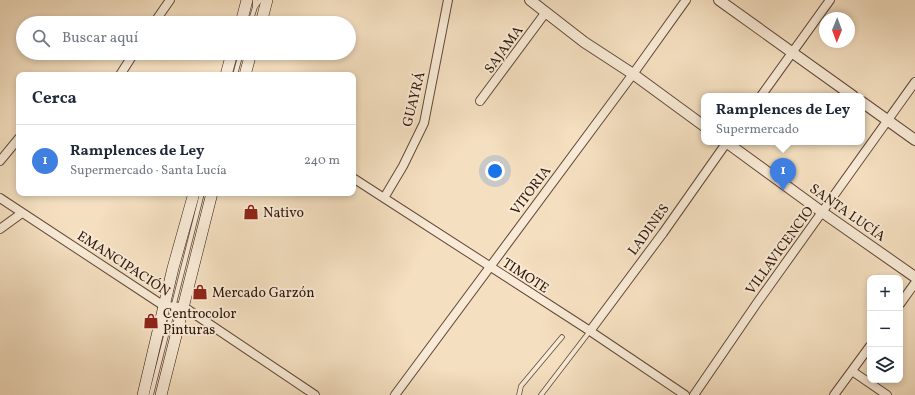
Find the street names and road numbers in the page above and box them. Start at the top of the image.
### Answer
street label: SAJAMA [480,22,528,78]
street label: GUAYRÁ [398,70,430,129]
street label: VITORIA [506,162,556,219]
street label: SANTA LUCÍA [805,180,889,247]
street label: LADINES [624,200,674,259]
street label: VILLAVICENCIO [742,203,819,299]
street label: EMANCIPACIÓN [73,226,174,302]
street label: TIMOTE [498,254,552,298]

